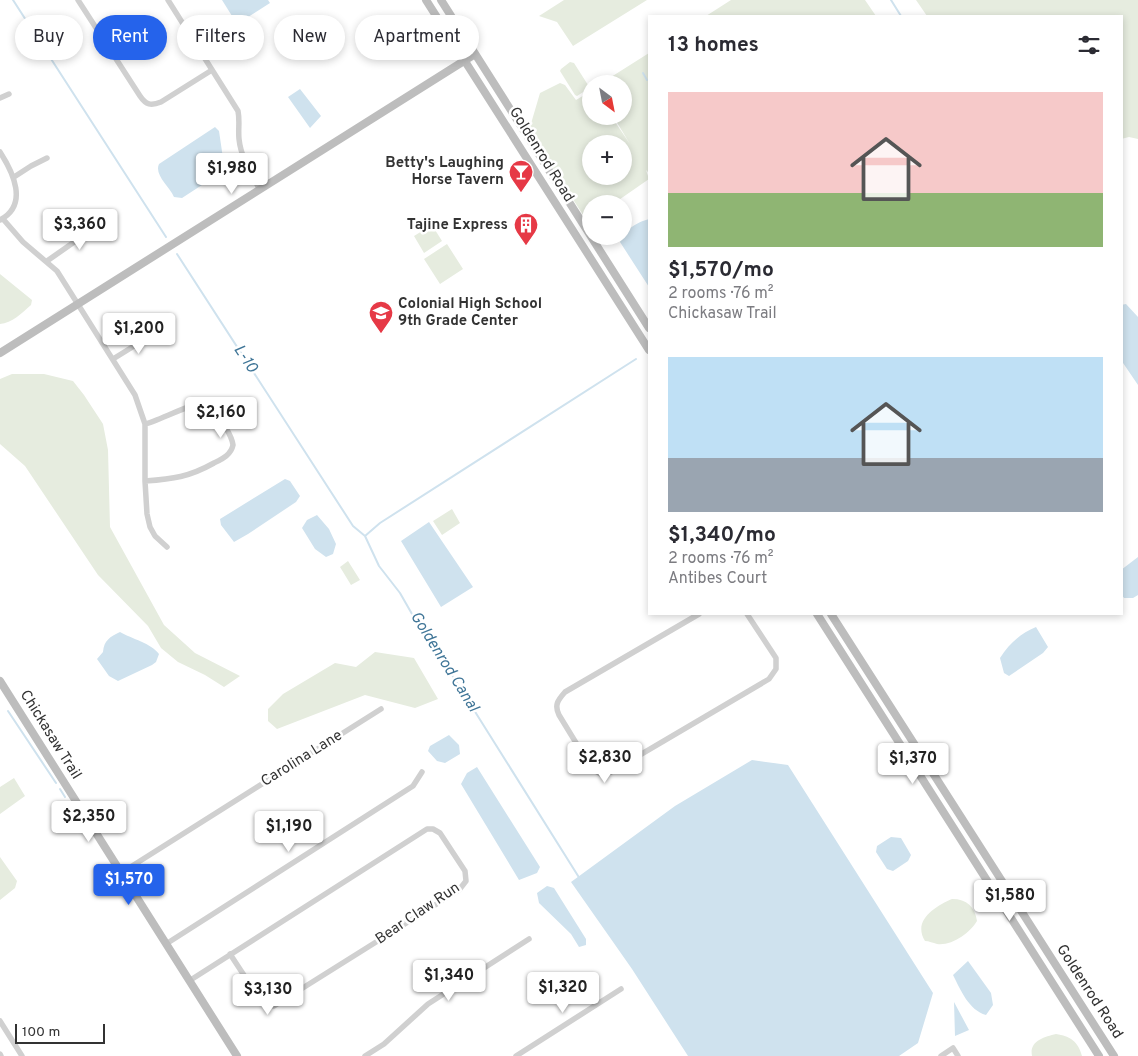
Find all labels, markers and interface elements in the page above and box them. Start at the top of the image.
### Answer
chip: Buy [15,15,83,60]
chip: Rent [93,15,167,60]
chip: Filters [177,15,264,60]
chip: New [274,15,345,60]
chip: Apartment [355,15,479,60]
icon: filters [1075,31,1103,59]
text: 13 homes [668,32,759,59]
north arrow [582,75,632,125]
map controls [582,75,632,245]
street label: Goldenrod Road [504,104,578,206]
icon: home [841,124,931,214]
button: + [582,135,632,185]
pin: $1,980 [191,152,273,195]
place label: Betty's Laughing Horse Tavern [385,154,504,190]
text: $1,980 [207,159,257,179]
bar icon: Betty's Laughing Horse Tavern [508,159,534,193]
button: − [582,195,632,245]
pin: $3,360 [39,208,121,251]
building icon: Tajine Express [513,212,539,246]
text: $3,360 [54,215,106,235]
place label: Tajine Express [407,216,508,235]
text: $1,570/mo [668,257,774,284]
text: 2 rooms · 76 m² [668,284,774,304]
place label: Colonial High School 9th Grade Center [398,295,542,331]
school or university icon: Colonial High School 9th Grade Center [368,300,394,334]
text: Chickasaw Trail [668,304,777,324]
pin: $1,200 [98,312,180,355]
text: $1,200 [113,319,165,339]
water label: L-10 [229,341,262,377]
icon: home [841,389,931,479]
pin: $2,160 [180,396,262,439]
text: $2,160 [196,403,246,423]
text: $1,340/mo [668,522,776,549]
text: 2 rooms · 76 m² [668,549,774,569]
text: Antibes Court [668,569,767,589]
water label: Goldenrod Canal [405,608,483,717]
street label: Chickasaw Trail [15,687,85,783]
street label: Carolina Lane [258,726,346,792]
pin: $2,830 [564,742,646,784]
pin: $1,370 [872,742,954,785]
text: $2,830 [578,748,632,768]
text: $1,370 [889,749,937,769]
pin: $2,350 [48,800,130,843]
text: $2,350 [62,807,116,827]
pin: $1,190 [248,810,330,853]
text: $1,190 [265,817,313,837]
pin: $1,570 [88,864,170,906]
text: $1,570 [104,870,154,890]
street label: Bear Claw Run [372,879,464,949]
pin: $1,580 [969,880,1051,922]
text: $1,580 [985,886,1035,906]
street label: Goldenrod Road [1051,941,1127,1043]
pin: $1,340 [408,960,490,1002]
text: $1,340 [424,966,474,986]
pin: $1,320 [522,972,604,1014]
pin: $3,130 [227,974,309,1016]
text: $1,320 [538,978,588,998]
text: $3,130 [243,980,293,1000]
scale bar [15,1021,105,1044]
text: 100 m [22,1024,60,1041]

